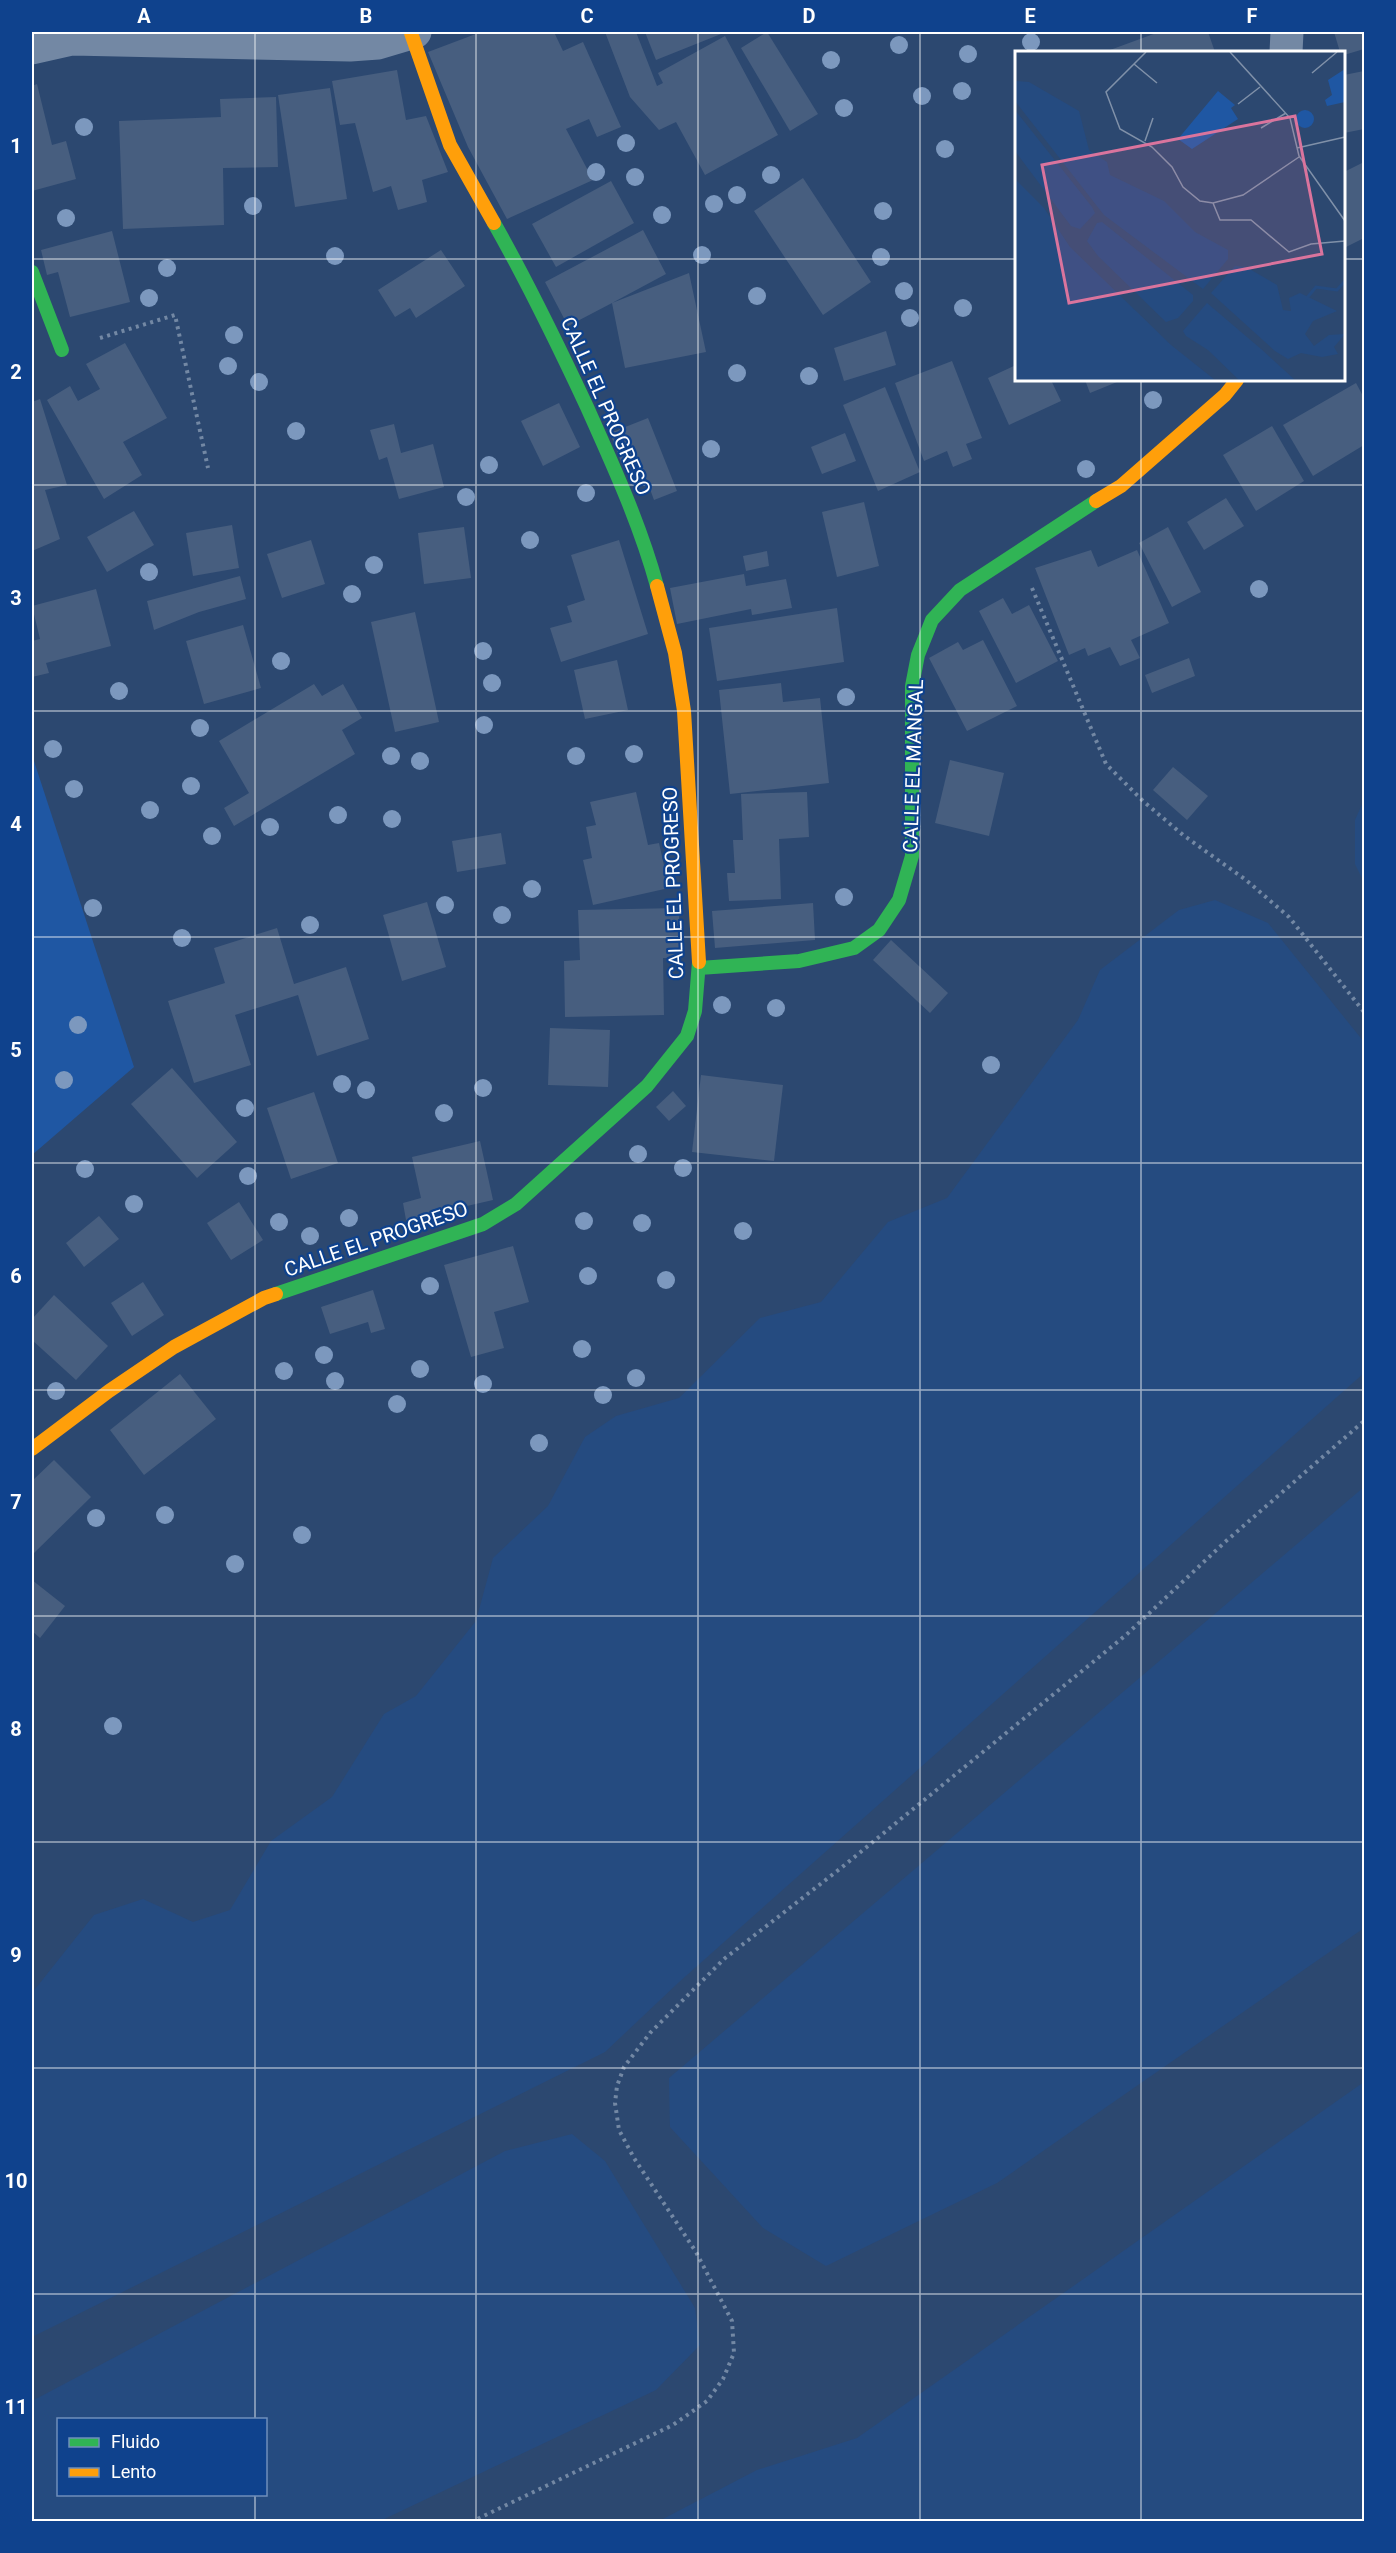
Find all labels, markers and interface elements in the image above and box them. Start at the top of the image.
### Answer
text: A [137,4,151,28]
text: B [360,4,372,28]
text: C [580,4,594,28]
text: D [803,4,816,28]
text: E [1024,4,1036,28]
text: F [1247,4,1258,28]
inset map [1015,51,1345,381]
text: 1 [10,134,22,158]
street label: CALLE EL PROGRESO [556,313,656,499]
text: 2 [10,360,22,384]
text: 3 [10,586,22,610]
street label: CALLE EL MANGAL [898,679,928,853]
street label: CALLE EL PROGRESO [658,786,688,980]
text: 4 [10,812,22,836]
text: 5 [10,1038,22,1062]
street label: CALLE EL PROGRESO [281,1196,471,1282]
text: 6 [10,1264,22,1288]
text: 7 [10,1490,22,1514]
text: 8 [10,1717,22,1741]
text: 9 [10,1943,22,1967]
text: 10 [5,2169,27,2193]
text: 11 [5,2395,27,2419]
legend [57,2418,267,2496]
text: Fluido [111,2431,160,2452]
text: Lento [111,2461,156,2482]

